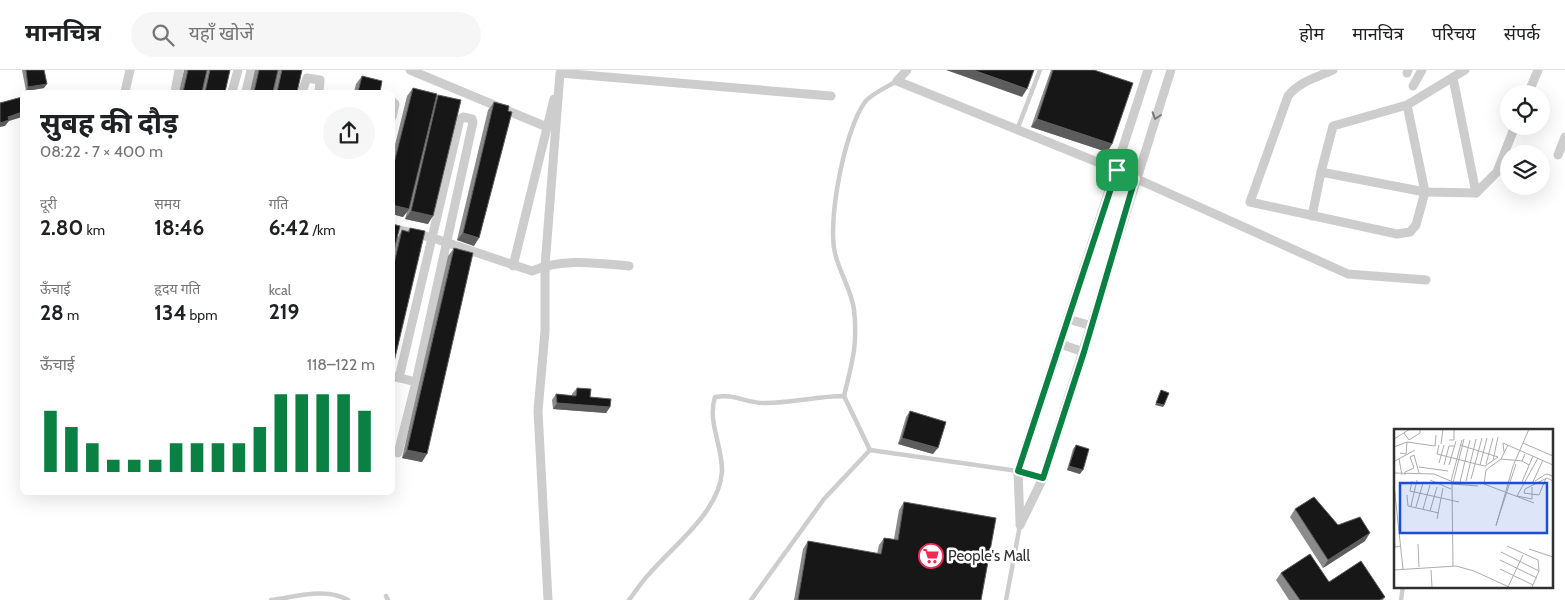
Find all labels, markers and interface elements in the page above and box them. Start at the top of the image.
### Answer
search box [131,12,481,57]
text: मानचित्र [25,18,101,47]
icon: search [149,21,177,49]
text: यहाँ खोजें [189,22,254,45]
text: होम [1299,23,1324,45]
text: मानचित्र [1352,23,1404,45]
text: परिचय [1432,23,1476,45]
text: संपर्क [1504,23,1540,45]
map controls [1500,85,1550,195]
button: locate [1500,85,1550,135]
text: सुबह की दौड़ [40,106,178,140]
button: share [323,107,375,159]
one-way arrow [1151,112,1161,120]
text: 08:22 · 7 × 400 m [40,142,163,161]
button: layers [1500,145,1550,195]
pin [1096,149,1138,191]
icon: arrive [1103,156,1131,184]
text: दूरी [40,195,57,213]
text: समय [154,195,180,213]
text: गति [269,195,288,213]
text: 2.80 [40,215,83,240]
text: 18:46 [154,215,204,240]
text: 6:42 [269,215,309,240]
text: km [83,221,105,239]
text: /km [309,221,336,239]
text: ऊँचाई [40,280,70,298]
text: हृदय गति [154,280,200,298]
text: kcal [269,281,291,299]
text: 219 [269,299,299,324]
text: 28 [40,300,64,325]
text: 134 [154,300,186,325]
text: m [64,306,79,324]
text: bpm [186,306,217,324]
text: ऊँचाई [40,355,75,374]
text: 118–122 m [307,355,375,374]
inset map [1394,429,1552,588]
supermarket icon: People's Mall [918,543,944,569]
place label: People's Mall [948,547,1030,565]

